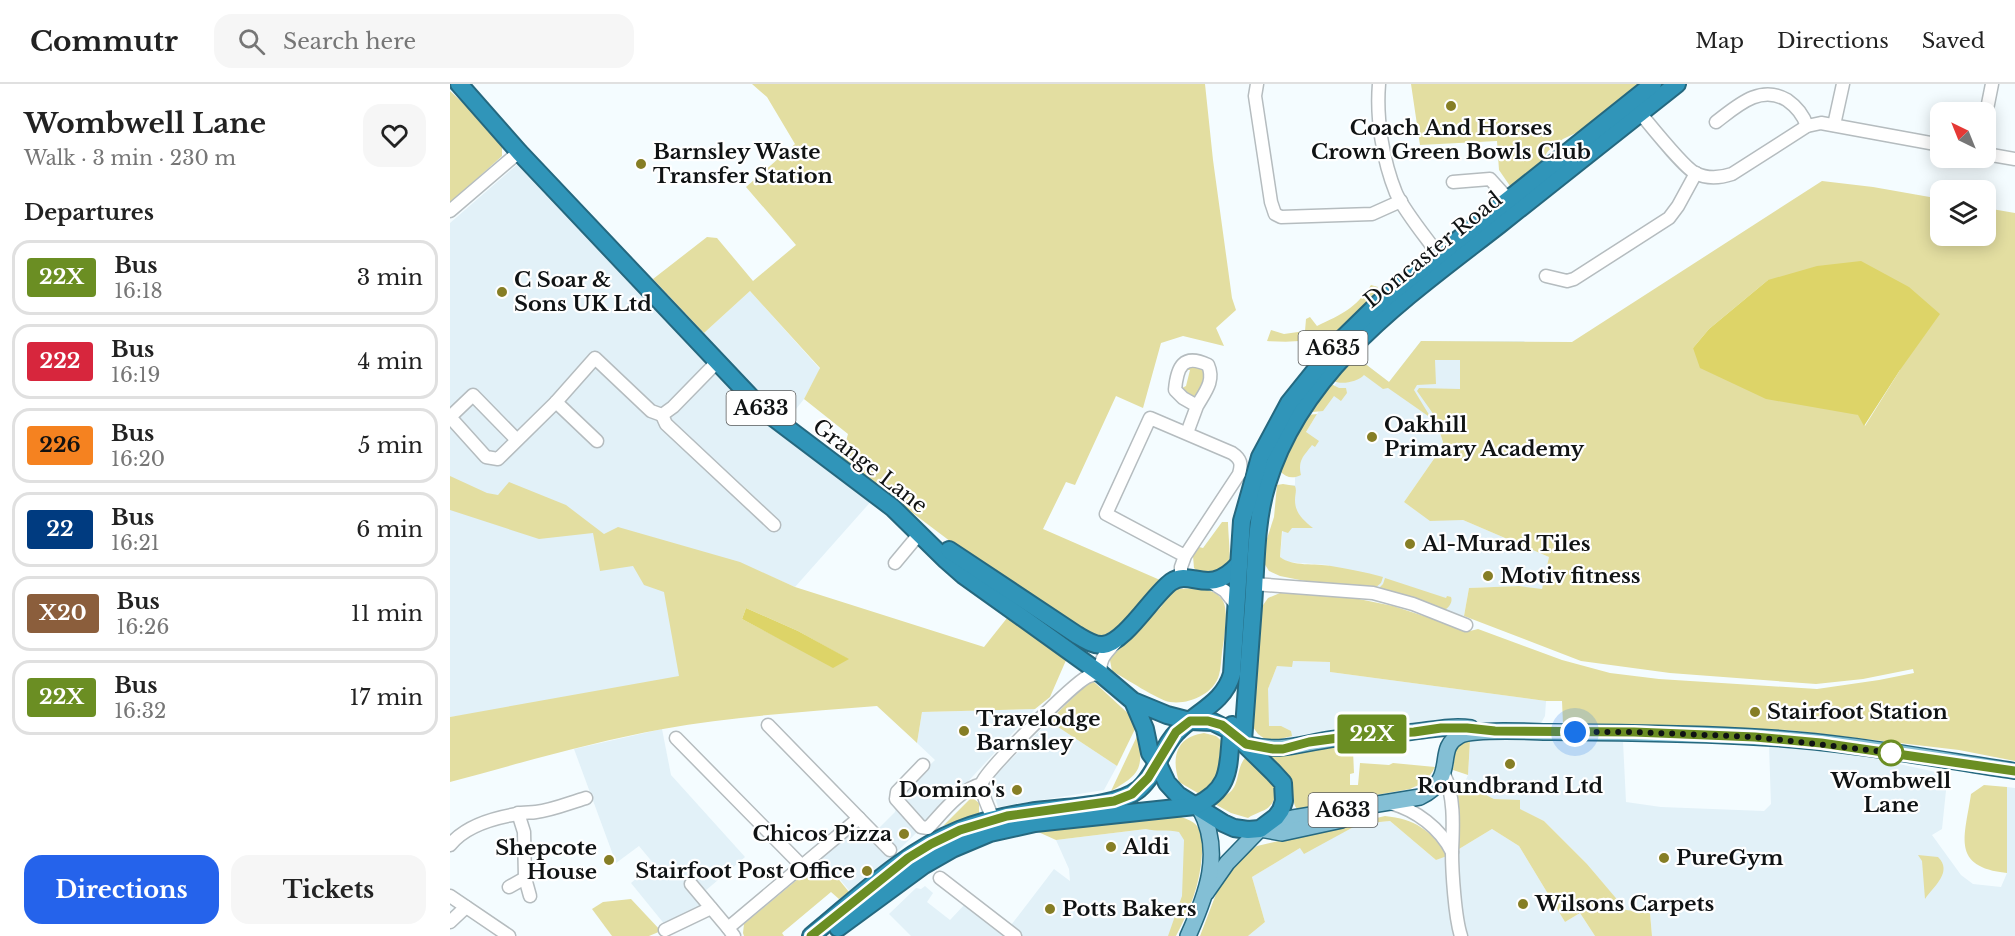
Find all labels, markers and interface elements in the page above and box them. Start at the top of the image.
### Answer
search box [214,14,634,68]
text: Commutr [30,24,178,59]
icon: search [235,25,268,58]
text: Search here [283,28,416,55]
text: Map [1695,28,1744,54]
text: Directions [1777,28,1889,54]
text: Saved [1922,28,1985,54]
marker: Coach And Horses Crown Green Bowls Club [1444,99,1458,113]
north arrow [1930,102,1996,168]
map controls [1930,102,1996,246]
button: heart [363,104,426,167]
text: Wombwell Lane [24,106,266,141]
place label: Coach And Horses Crown Green Bowls Club [1311,115,1591,165]
place label: Barnsley Waste Transfer Station [653,139,833,189]
text: Walk · 3 min · 230 m [24,146,236,170]
marker: Barnsley Waste Transfer Station [634,157,648,171]
button: layers [1930,180,1996,246]
street label: Doncaster Road [1359,186,1507,314]
text: Departures [24,199,154,226]
text: Bus [114,252,157,279]
text: 22X [39,264,84,290]
text: 3 min [357,264,423,291]
place label: C Soar & Sons UK Ltd [514,267,652,317]
text: 16:18 [114,279,163,303]
marker: C Soar & Sons UK Ltd [495,285,509,299]
road number: A635 [1298,331,1368,365]
text: Bus [111,336,154,363]
text: 222 [39,348,81,374]
text: 4 min [358,348,423,375]
text: 16:19 [111,363,160,387]
road number: A633 [726,391,796,425]
place label: Oakhill Primary Academy [1384,412,1585,462]
street label: Grange Lane [807,413,933,519]
text: Bus [111,420,154,447]
marker: Oakhill Primary Academy [1365,430,1379,444]
text: 226 [39,432,81,458]
text: 5 min [358,432,423,459]
text: 16:20 [111,447,165,471]
text: Bus [111,504,154,531]
text: 22 [46,516,74,542]
text: 6 min [356,516,423,543]
text: 16:21 [111,531,160,555]
place label: Al-Murad Tiles [1421,531,1591,557]
marker: Al-Murad Tiles [1403,537,1417,551]
place label: Motiv fitness [1500,563,1641,589]
marker: Motiv fitness [1481,569,1495,583]
text: Bus [117,588,160,615]
text: X20 [39,600,87,626]
text: 11 min [351,600,423,627]
text: 16:26 [117,615,169,639]
text: Bus [114,672,157,699]
text: 22X [39,684,84,710]
text: 17 min [350,684,423,711]
text: 16:32 [114,699,166,723]
place label: Stairfoot Station [1767,699,1948,725]
marker: Stairfoot Station [1748,705,1762,719]
place label: Travelodge Barnsley [976,706,1101,756]
line badge: 22X [1338,714,1406,754]
your location [1560,717,1590,747]
text: 22X [1349,721,1395,747]
marker: Travelodge Barnsley [957,724,971,738]
marker: Wombwell Lane [1878,740,1904,766]
marker: Roundbrand Ltd [1503,757,1517,771]
place label: Wombwell Lane [1830,768,1952,818]
place label: Roundbrand Ltd [1417,773,1603,799]
place label: Domino's [898,777,1005,803]
marker: Domino's [1010,783,1024,797]
road number: A633 [1308,793,1378,827]
place label: Chicos Pizza [753,821,892,847]
marker: Chicos Pizza [897,827,911,841]
place label: Aldi [1122,834,1170,860]
place label: Shepcote House [495,835,597,885]
marker: Aldi [1104,840,1118,854]
place label: PureGym [1676,845,1784,871]
marker: PureGym [1657,851,1671,865]
marker: Shepcote House [602,853,616,867]
button: Directions [24,855,219,924]
button: Tickets [231,855,426,924]
place label: Stairfoot Post Office [635,858,855,884]
marker: Stairfoot Post Office [860,864,874,878]
place label: Wilsons Carpets [1534,891,1715,917]
place label: Potts Bakers [1062,896,1197,922]
marker: Wilsons Carpets [1516,897,1530,911]
marker: Potts Bakers [1043,902,1057,916]

